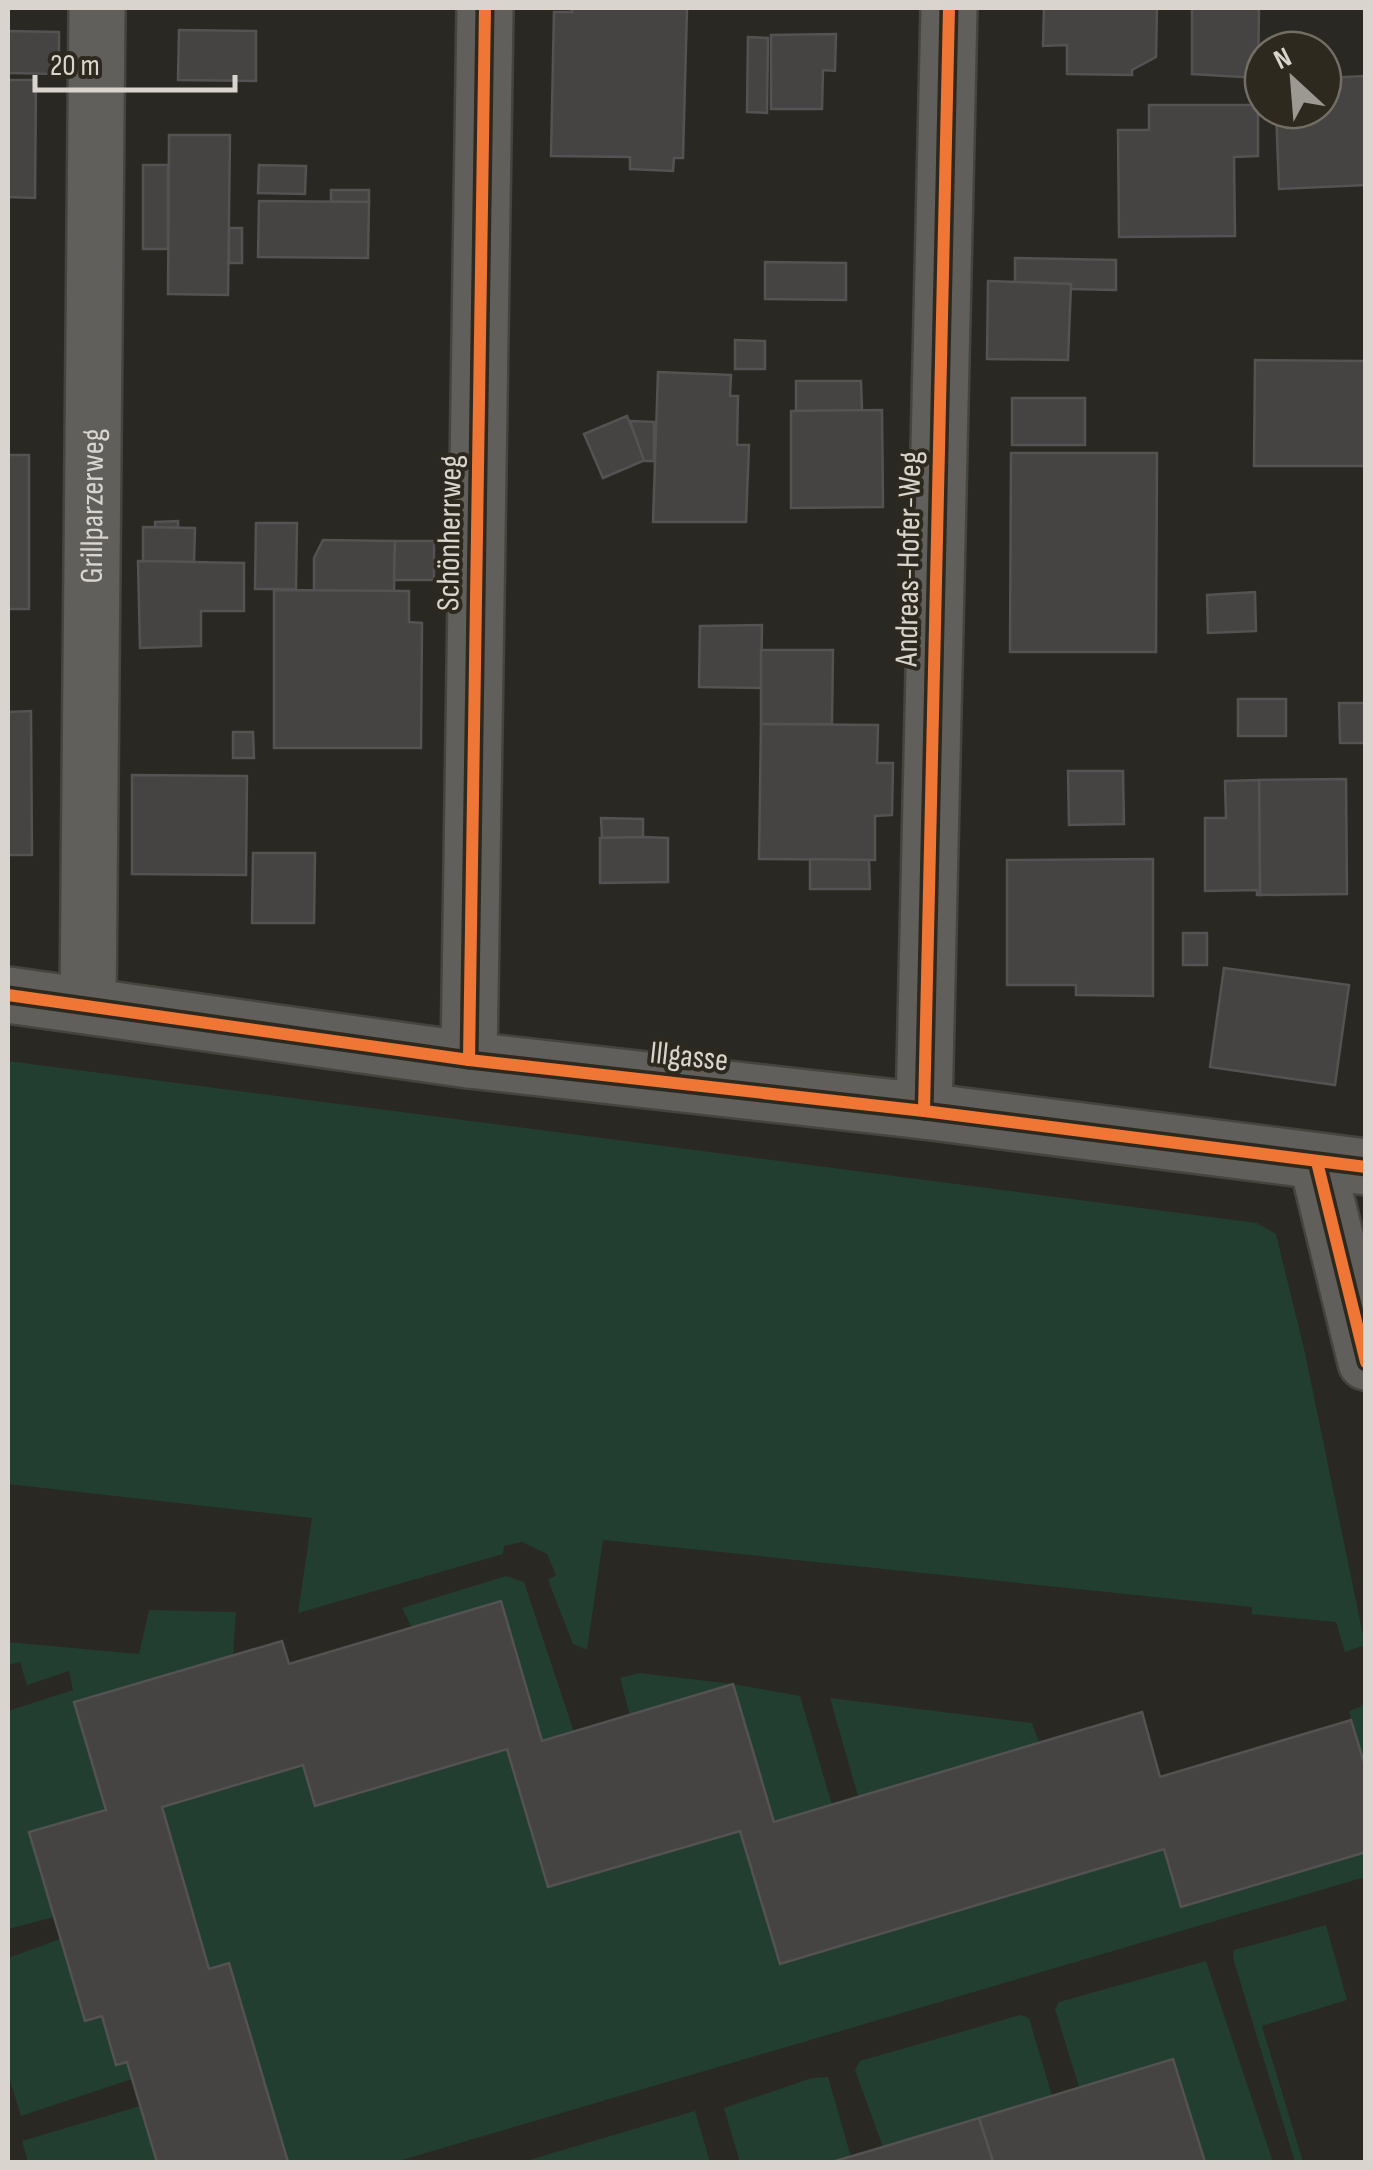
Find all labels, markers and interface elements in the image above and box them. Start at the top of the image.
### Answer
scale bar [35,30,235,92]
north arrow [1243,30,1343,130]
text: N [1269,41,1297,77]
text: 20 m [50,48,100,84]
street label: Grillparzerweg [72,428,113,584]
street label: Andreas-Hofer-Weg [888,451,930,668]
street label: Schönherrweg [429,455,471,611]
street label: Illgasse [648,1034,730,1080]

